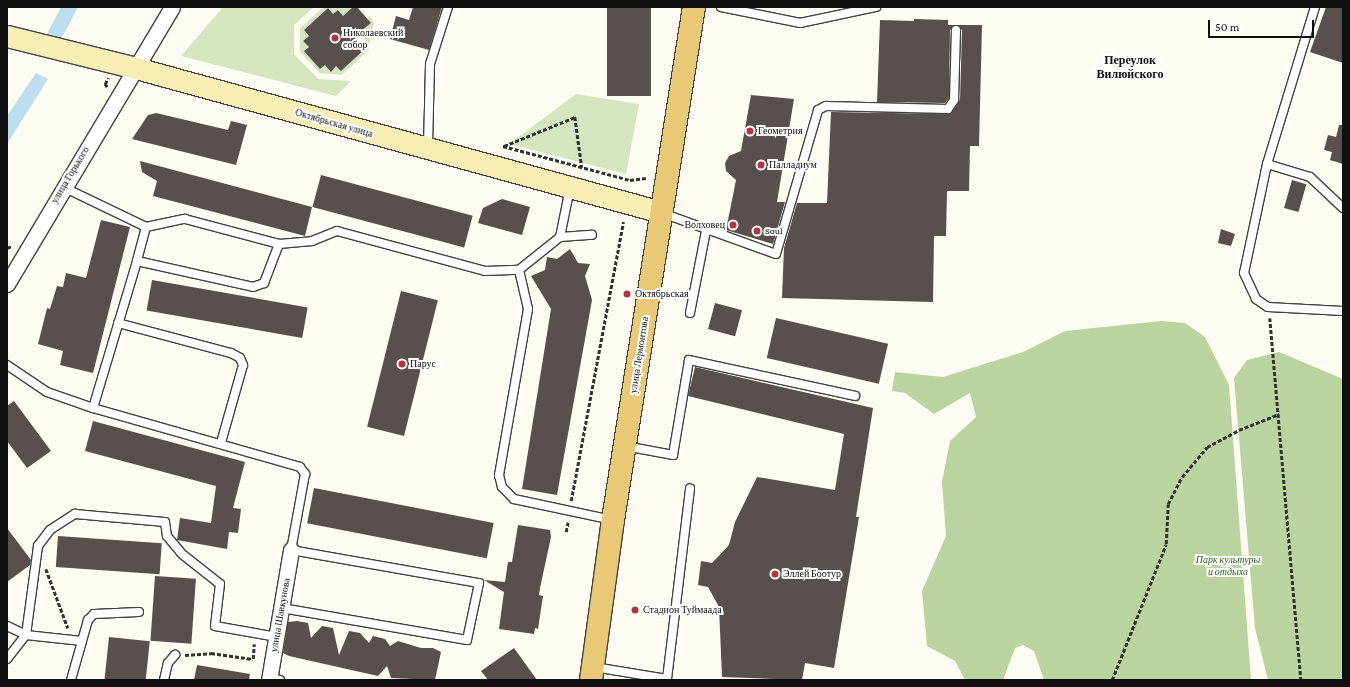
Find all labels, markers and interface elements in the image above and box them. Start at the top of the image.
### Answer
scale bar [1210,12,1316,38]
text: 50 m [1215,20,1239,34]
place label: Николаевский собор [343,26,403,50]
marker: Николаевский собор [330,33,340,43]
district label: Переулок Вилюйского [1097,54,1163,82]
street label: Октябрьская улица [294,106,374,140]
place label: Геометрия [758,125,802,137]
marker: Геометрия [745,126,755,136]
street label: улица Горького [48,144,92,206]
place label: Палладиум [769,159,817,171]
marker: Палладиум [756,160,766,170]
place label: Волховец [684,219,725,231]
marker: Волховец [728,220,738,230]
place label: Soul [765,225,783,237]
marker: Soul [752,226,762,236]
place label: Октябрьская [635,288,689,300]
marker: Октябрьская [622,289,632,299]
street label: улица Лермонтова [627,316,651,394]
place label: Парус [410,358,436,370]
marker: Парус [397,359,407,369]
park label: Парк культуры и отдыха [1196,553,1260,576]
place label: Эллей Боотур [783,568,841,580]
marker: Эллей Боотур [770,569,780,579]
street label: улица Шавкунова [268,577,292,653]
place label: Стадион Туймаада [643,604,722,616]
marker: Стадион Туймаада [630,605,640,615]

